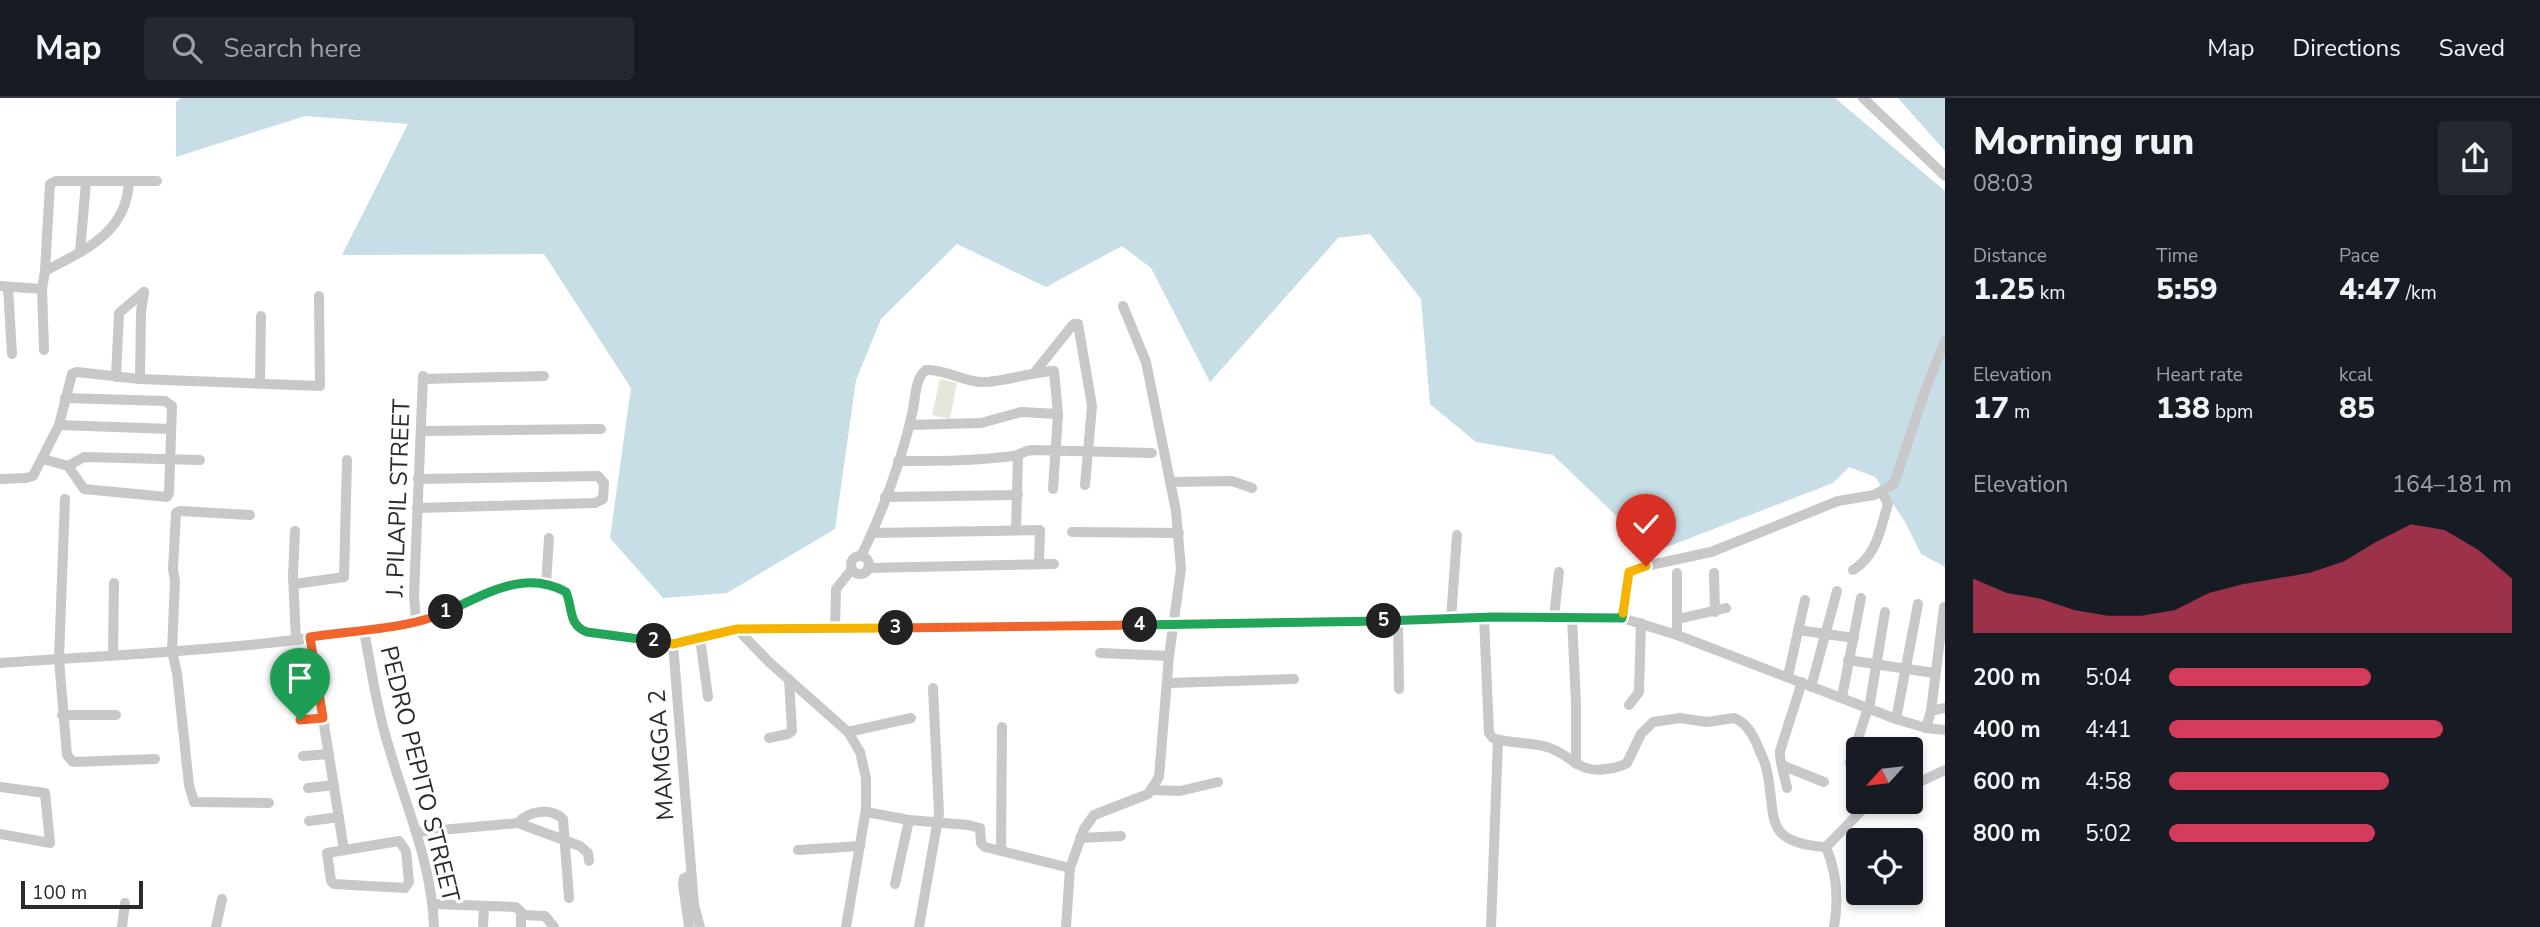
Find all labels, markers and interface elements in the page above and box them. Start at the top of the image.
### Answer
search box [144,17,634,80]
text: Map [35,26,102,71]
icon: search [168,29,206,67]
text: Search here [224,31,361,66]
text: Map [2207,32,2254,64]
text: Directions [2292,32,2401,64]
text: Saved [2439,32,2505,64]
text: Morning run [1973,116,2194,167]
button: share [2438,121,2512,195]
text: 08:03 [1973,168,2033,199]
text: Distance [1973,243,2047,269]
text: Time [2156,243,2198,269]
text: Pace [2339,243,2379,269]
text: 1.25 [1973,269,2035,310]
text: 5:59 [2156,269,2218,310]
text: 4:47 [2339,269,2401,310]
text: km [2035,280,2065,306]
text: /km [2401,280,2437,306]
text: Elevation [1973,362,2052,388]
text: Heart rate [2156,362,2243,388]
text: kcal [2339,362,2373,388]
text: 17 [1973,388,2009,429]
text: 138 [2156,388,2210,429]
text: 85 [2339,388,2375,429]
street label: J. PILAPIL STREET [379,398,417,598]
text: m [2009,399,2030,425]
text: bpm [2210,399,2253,425]
text: Elevation [1973,469,2068,500]
text: 164–181 m [2392,469,2512,500]
pin [1616,494,1676,566]
icon: check [1627,505,1665,543]
pin: 1 [428,594,464,630]
text: 1 [440,598,451,624]
pin: 5 [1366,603,1402,638]
text: 5 [1378,607,1389,633]
pin: 4 [1122,608,1158,642]
pin: 3 [878,610,914,646]
text: 4 [1134,611,1145,637]
text: 3 [890,614,901,640]
pin: 2 [636,624,672,658]
text: 2 [648,627,659,653]
street label: PEDRO PEPITO STREET [373,643,467,906]
pin [270,648,330,720]
icon: arrive [281,659,319,697]
text: 200 m [1973,662,2041,693]
text: 5:04 [2085,662,2132,693]
street label: MAMGGA 2 [640,688,682,822]
text: 400 m [1973,714,2041,745]
text: 4:41 [2085,714,2132,745]
north arrow [1846,737,1923,814]
map controls [1846,737,1923,905]
text: 600 m [1973,766,2041,797]
text: 4:58 [2085,766,2132,797]
text: 800 m [1973,818,2041,849]
text: 5:02 [2085,818,2132,849]
button: locate [1846,828,1923,905]
scale bar [21,878,144,910]
text: 100 m [32,880,87,906]

